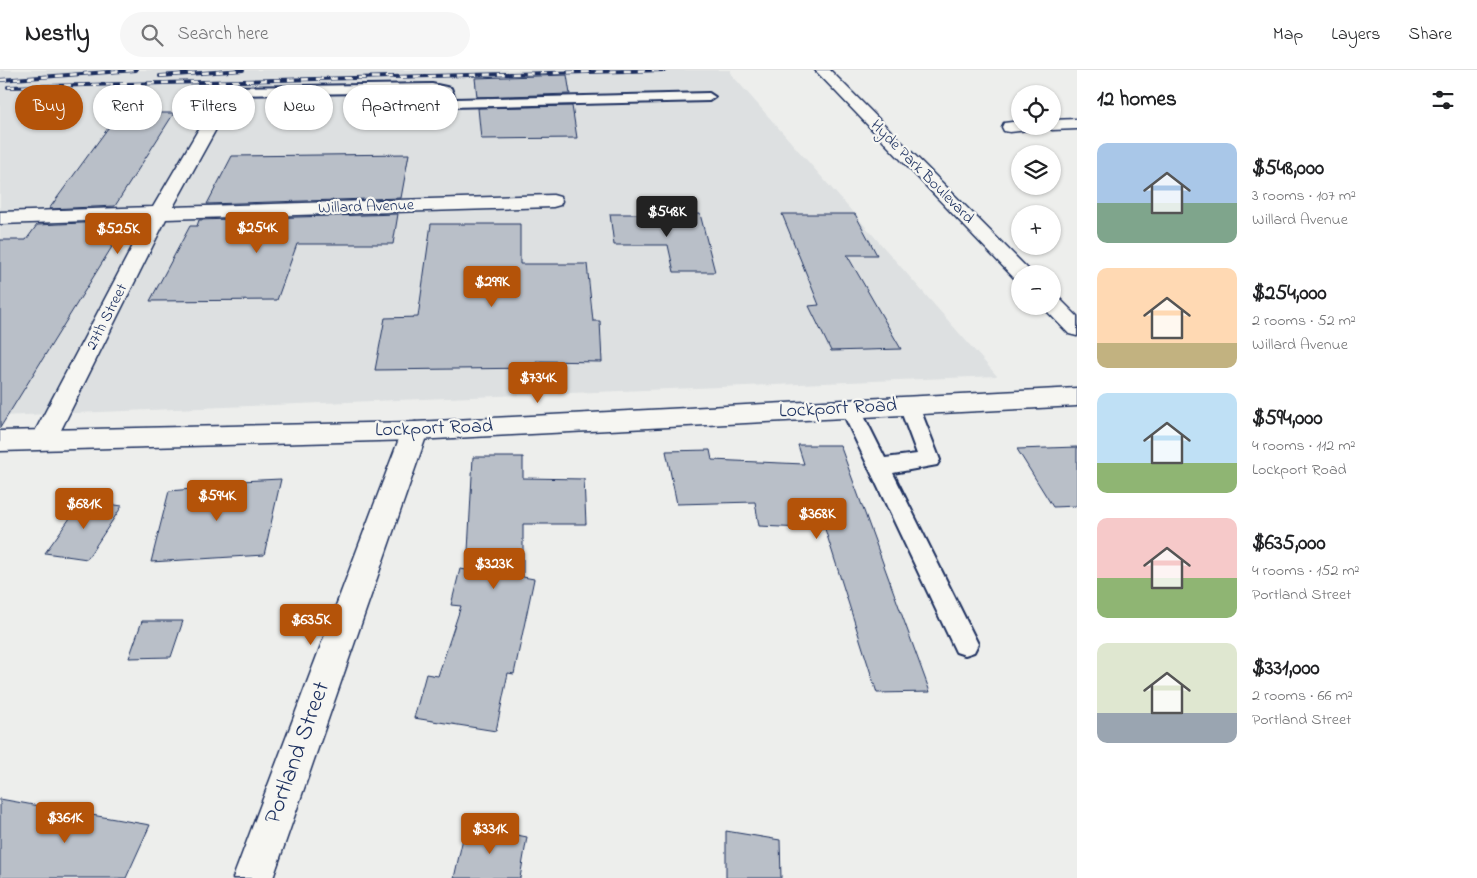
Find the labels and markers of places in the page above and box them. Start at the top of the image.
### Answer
pin: $548K [632,196,702,238]
pin: $525K [83,212,153,255]
pin: $254K [222,212,292,254]
pin: $299K [457,266,527,308]
pin: $734K [503,362,573,404]
pin: $594K [182,480,252,522]
pin: $681K [49,488,119,530]
pin: $368K [782,498,852,540]
pin: $323K [459,548,529,590]
pin: $635K [276,604,346,646]
pin: $361K [30,802,100,844]
pin: $331K [455,812,525,855]

